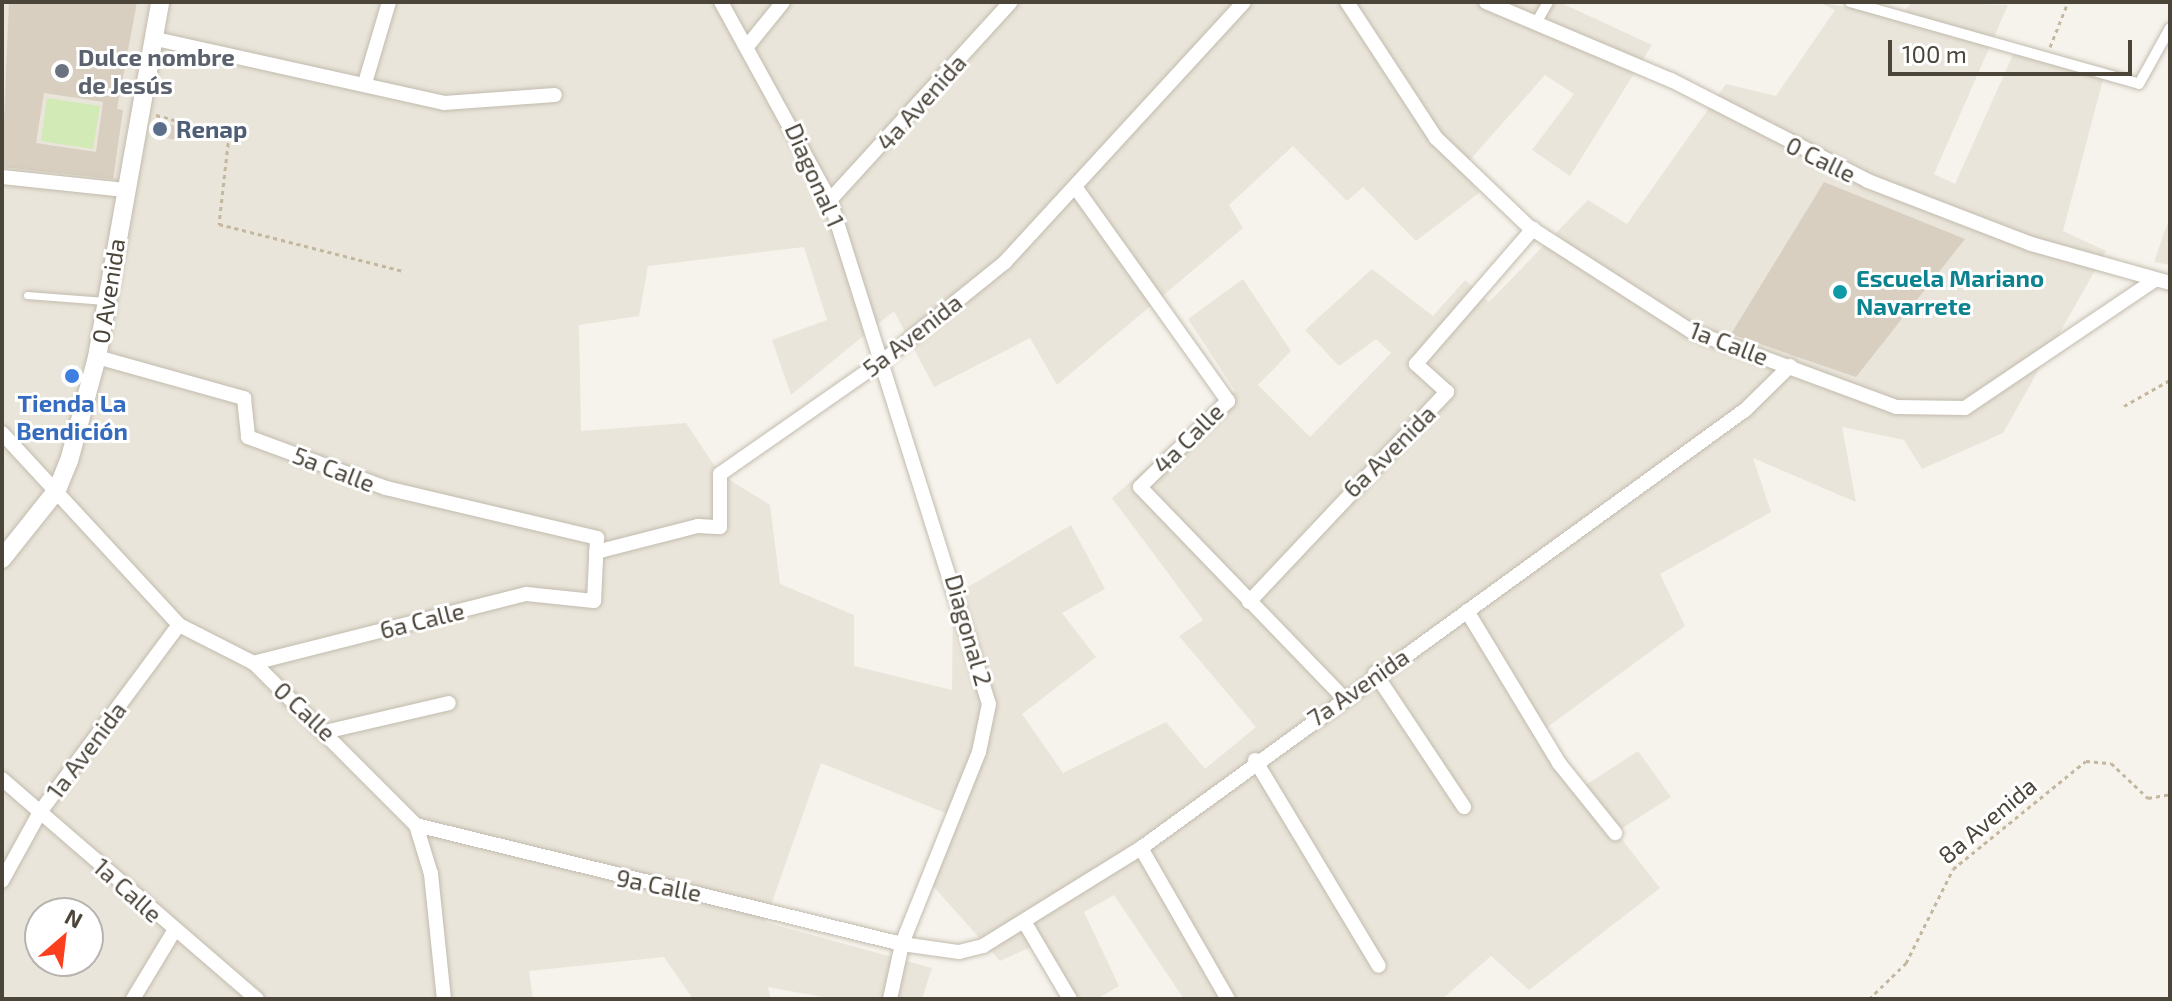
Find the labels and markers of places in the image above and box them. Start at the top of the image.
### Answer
place label: Dulce nombre de Jesús [78,43,235,99]
marker: Dulce nombre de Jesús [53,62,71,80]
place label: Renap [176,115,247,143]
marker: Renap [151,120,169,138]
place label: Escuela Mariano Navarrete [1856,264,2044,320]
marker: Escuela Mariano Navarrete [1831,283,1849,301]
marker: Tienda La Bendición [63,367,81,385]
place label: Tienda La Bendición [16,389,128,445]

